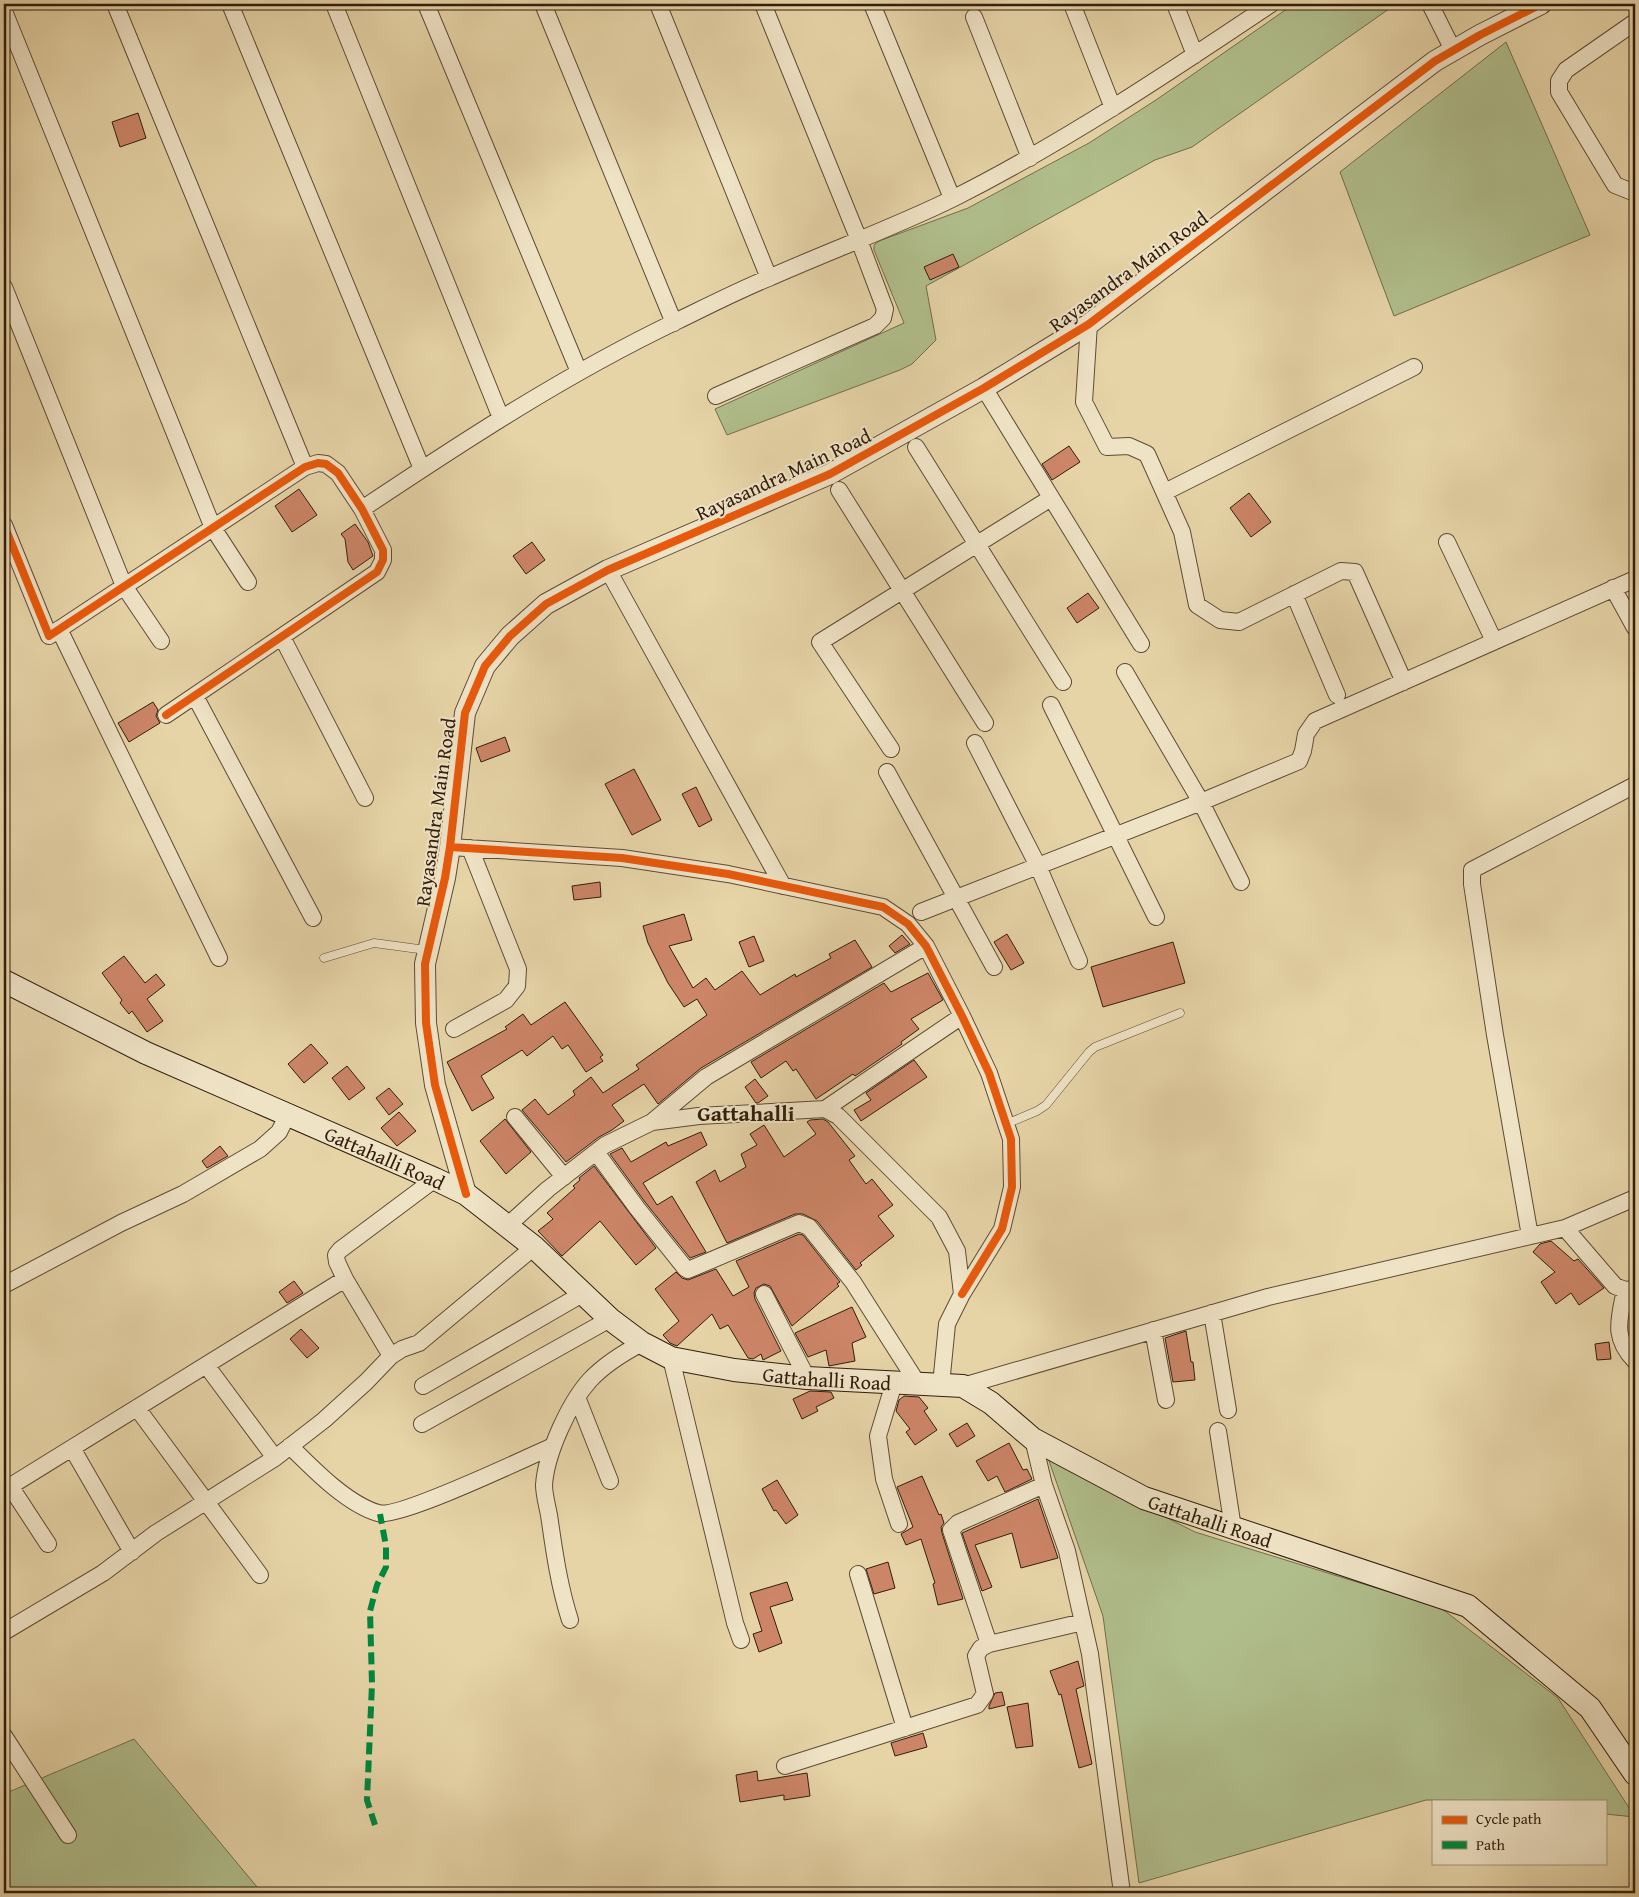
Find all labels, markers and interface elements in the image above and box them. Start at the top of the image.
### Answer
street label: Rayasandra Main Road [1043,203,1214,339]
street label: Rayasandra Main Road [691,421,876,527]
street label: Rayasandra Main Road [407,715,463,908]
district label: Gattahalli [697,1097,795,1129]
street label: Gattahalli Road [320,1118,450,1196]
street label: Gattahalli Road [761,1359,892,1397]
street label: Gattahalli Road [1145,1486,1276,1554]
legend [1432,1800,1606,1864]
text: Cycle path [1476,1808,1542,1829]
text: Path [1476,1834,1505,1855]

